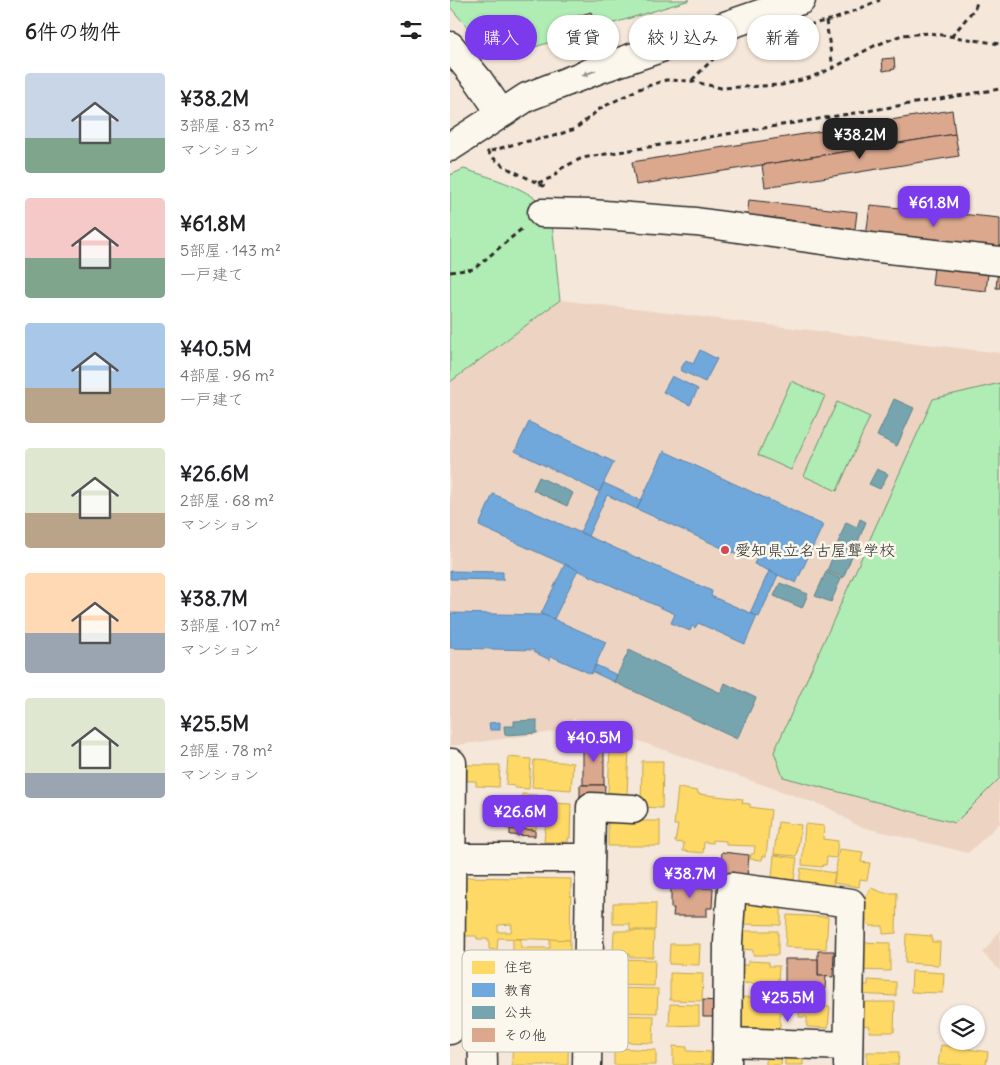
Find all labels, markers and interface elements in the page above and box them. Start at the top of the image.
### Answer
chip: 購入 [465,15,537,60]
chip: 賃貸 [547,15,619,60]
chip: 絞り込み [629,15,737,60]
chip: 新着 [747,15,819,60]
icon: filters [397,16,425,44]
text: 6件の物件 [25,18,121,45]
one-way arrow [581,69,596,77]
text: ¥38.2M [180,85,249,112]
icon: home [65,93,125,153]
text: 3部屋 · 83 m² [180,115,274,135]
pin: ¥38.2M [819,118,901,160]
text: ¥38.2M [834,124,886,144]
text: マンション [180,139,259,159]
pin: ¥61.8M [893,186,975,228]
text: ¥61.8M [909,192,959,212]
text: ¥61.8M [180,210,246,237]
icon: home [65,218,125,278]
text: 5部屋 · 143 m² [180,240,281,260]
text: 一戸建て [180,264,244,284]
text: ¥40.5M [180,335,252,362]
icon: home [65,343,125,403]
text: 4部屋 · 96 m² [180,365,275,385]
text: 一戸建て [180,389,244,409]
text: ¥26.6M [180,460,249,487]
icon: home [65,468,125,528]
text: 2部屋 · 68 m² [180,490,274,510]
text: マンション [180,514,259,534]
place label: 愛知県立名古屋聾学校 [735,540,895,560]
marker: 愛知県立名古屋聾学校 [719,544,731,556]
text: ¥38.7M [180,585,248,612]
icon: home [65,593,125,653]
text: 3部屋 · 107 m² [180,615,281,635]
text: マンション [180,639,259,659]
text: ¥25.5M [180,710,249,737]
icon: home [65,718,125,778]
pin: ¥40.5M [553,720,635,763]
text: ¥40.5M [567,727,621,747]
text: 2部屋 · 78 m² [180,740,273,760]
text: マンション [180,764,259,784]
pin: ¥26.6M [479,794,561,837]
text: ¥26.6M [494,801,546,821]
pin: ¥38.7M [649,856,731,899]
text: ¥38.7M [664,863,716,883]
legend [462,950,628,1052]
text: 住宅 [504,958,532,976]
pin: ¥25.5M [747,980,829,1023]
text: 教育 [504,981,532,999]
text: ¥25.5M [762,987,814,1007]
text: 公共 [504,1003,532,1021]
map controls [940,1005,985,1050]
button: layers [940,1005,985,1050]
text: その他 [504,1026,546,1044]

